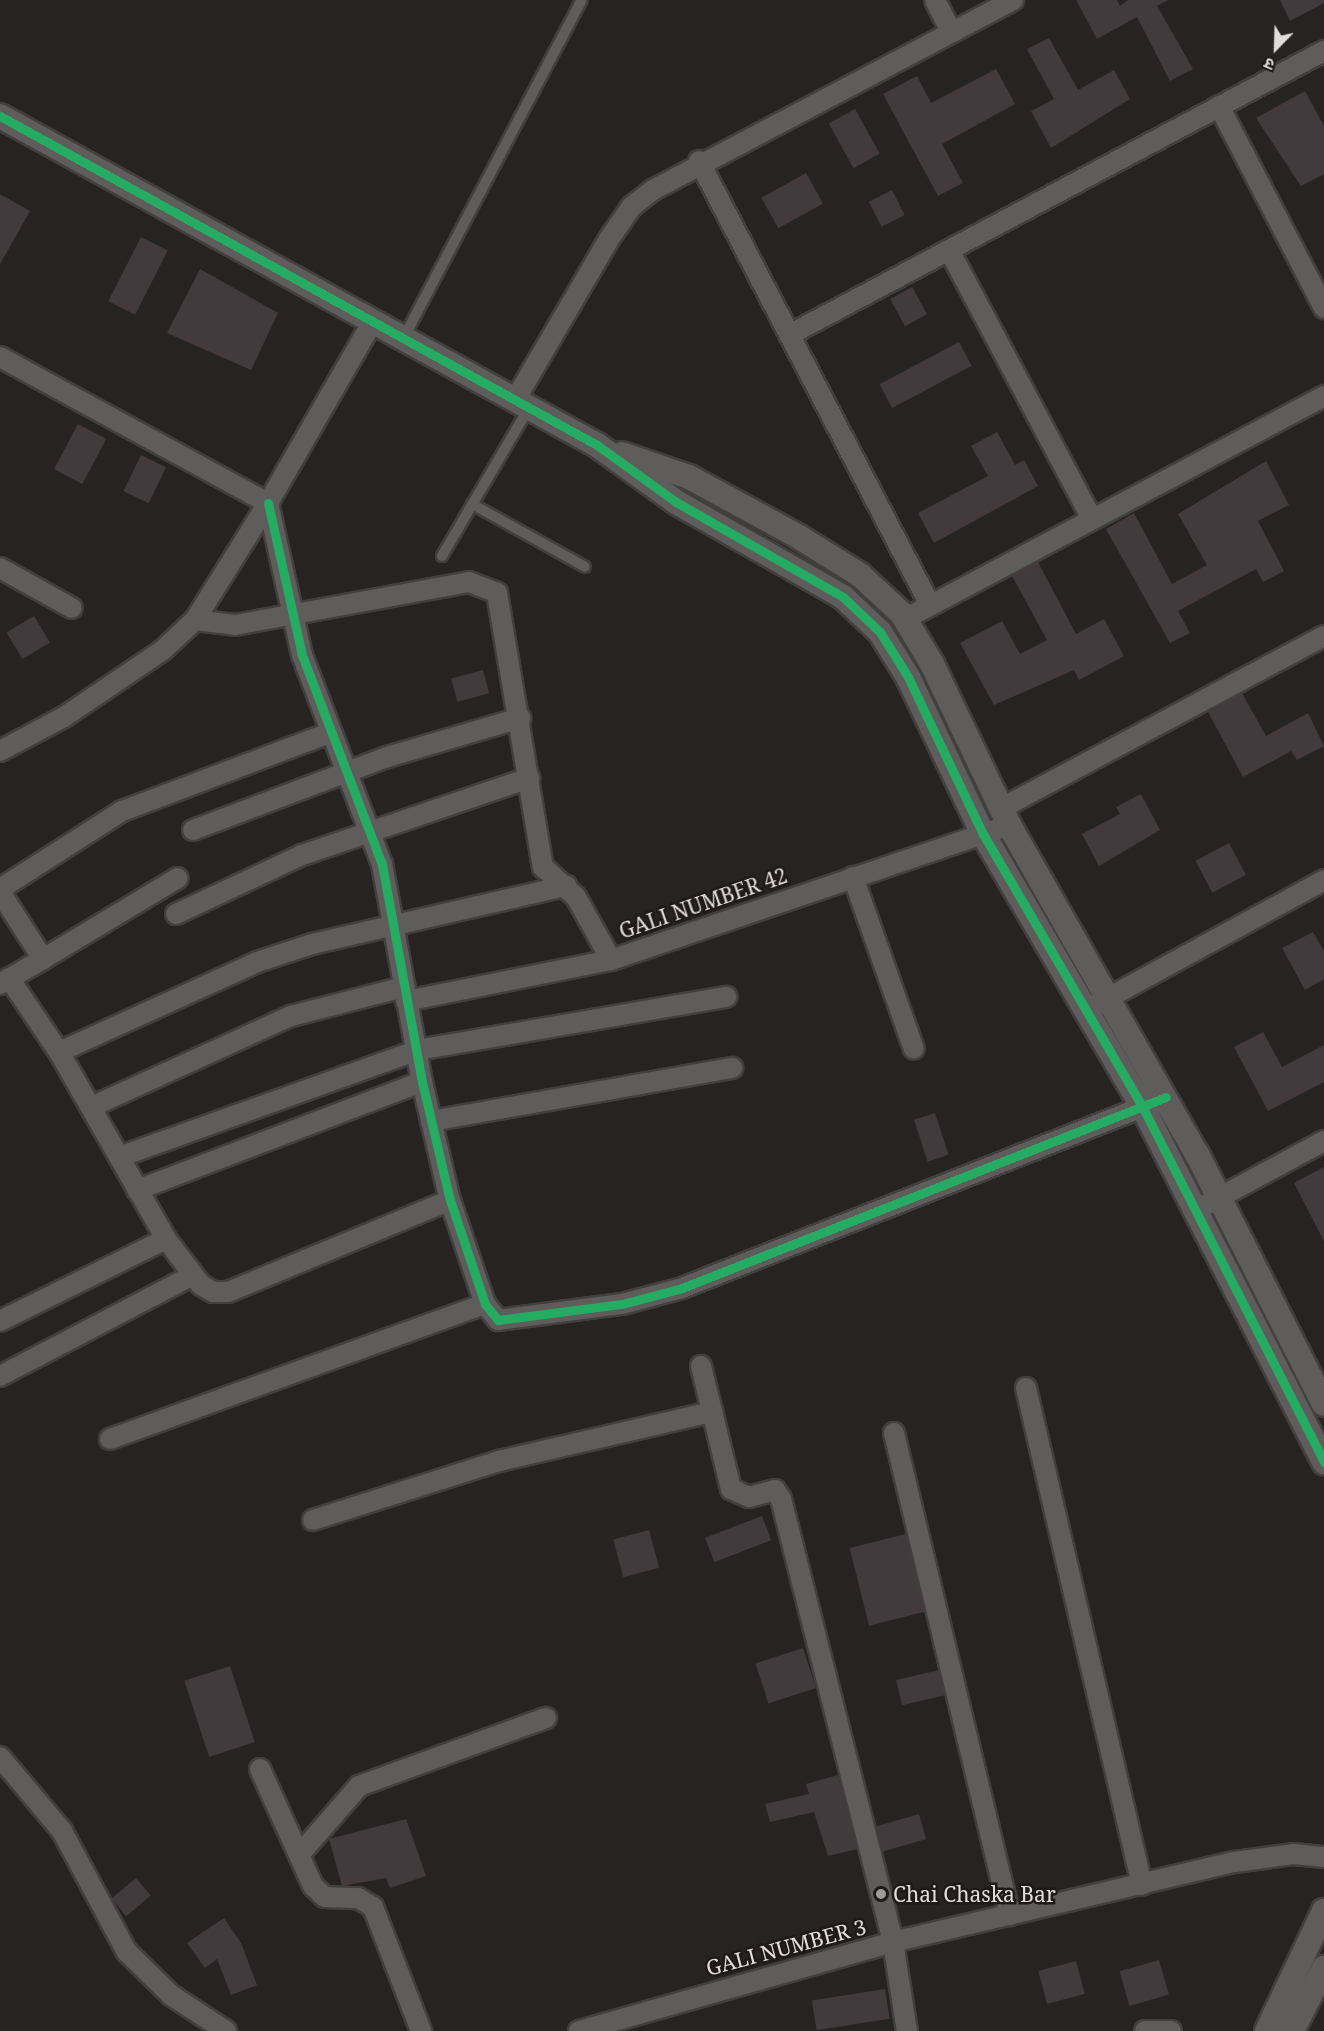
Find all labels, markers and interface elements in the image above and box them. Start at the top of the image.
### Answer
north arrow [1246,18,1306,78]
text: उ [1260,53,1278,77]
street label: GALI NUMBER 42 [616,862,790,944]
place label: Chai Chaska Bar [893,1881,1056,1907]
marker: Chai Chaska Bar [874,1887,888,1901]
street label: GALI NUMBER 3 [703,1914,869,1980]

